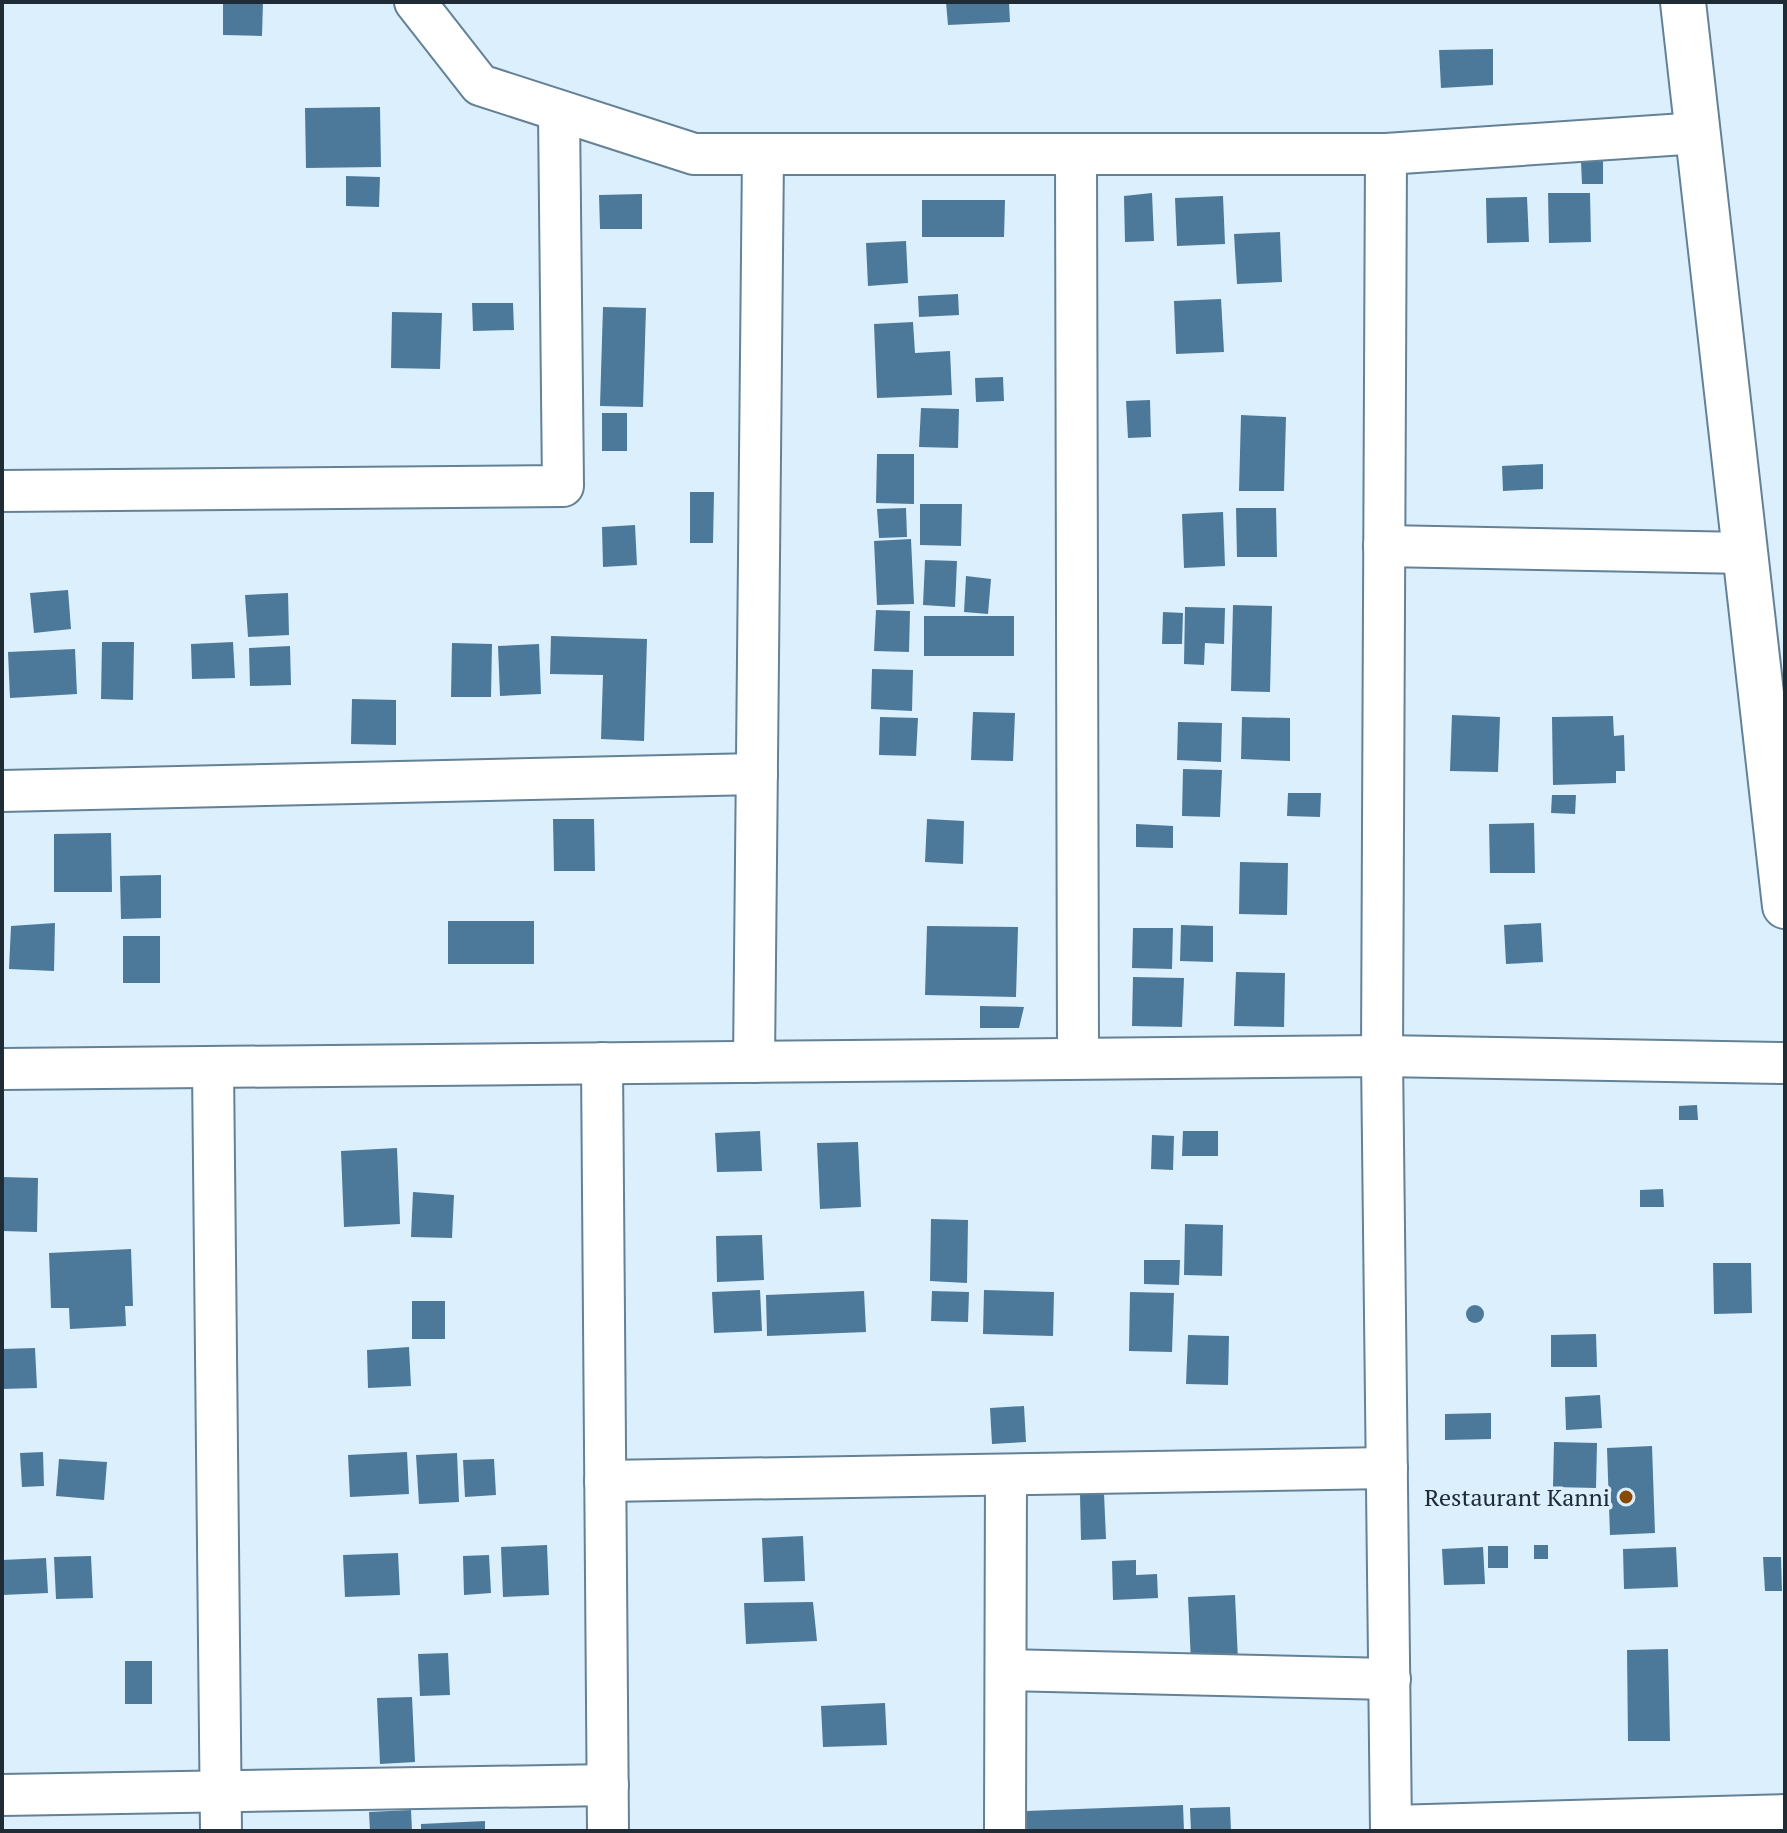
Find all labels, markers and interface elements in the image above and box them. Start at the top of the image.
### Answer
place label: Restaurant Kanni [1424,1481,1610,1513]
marker: Restaurant Kanni [1617,1488,1635,1506]

